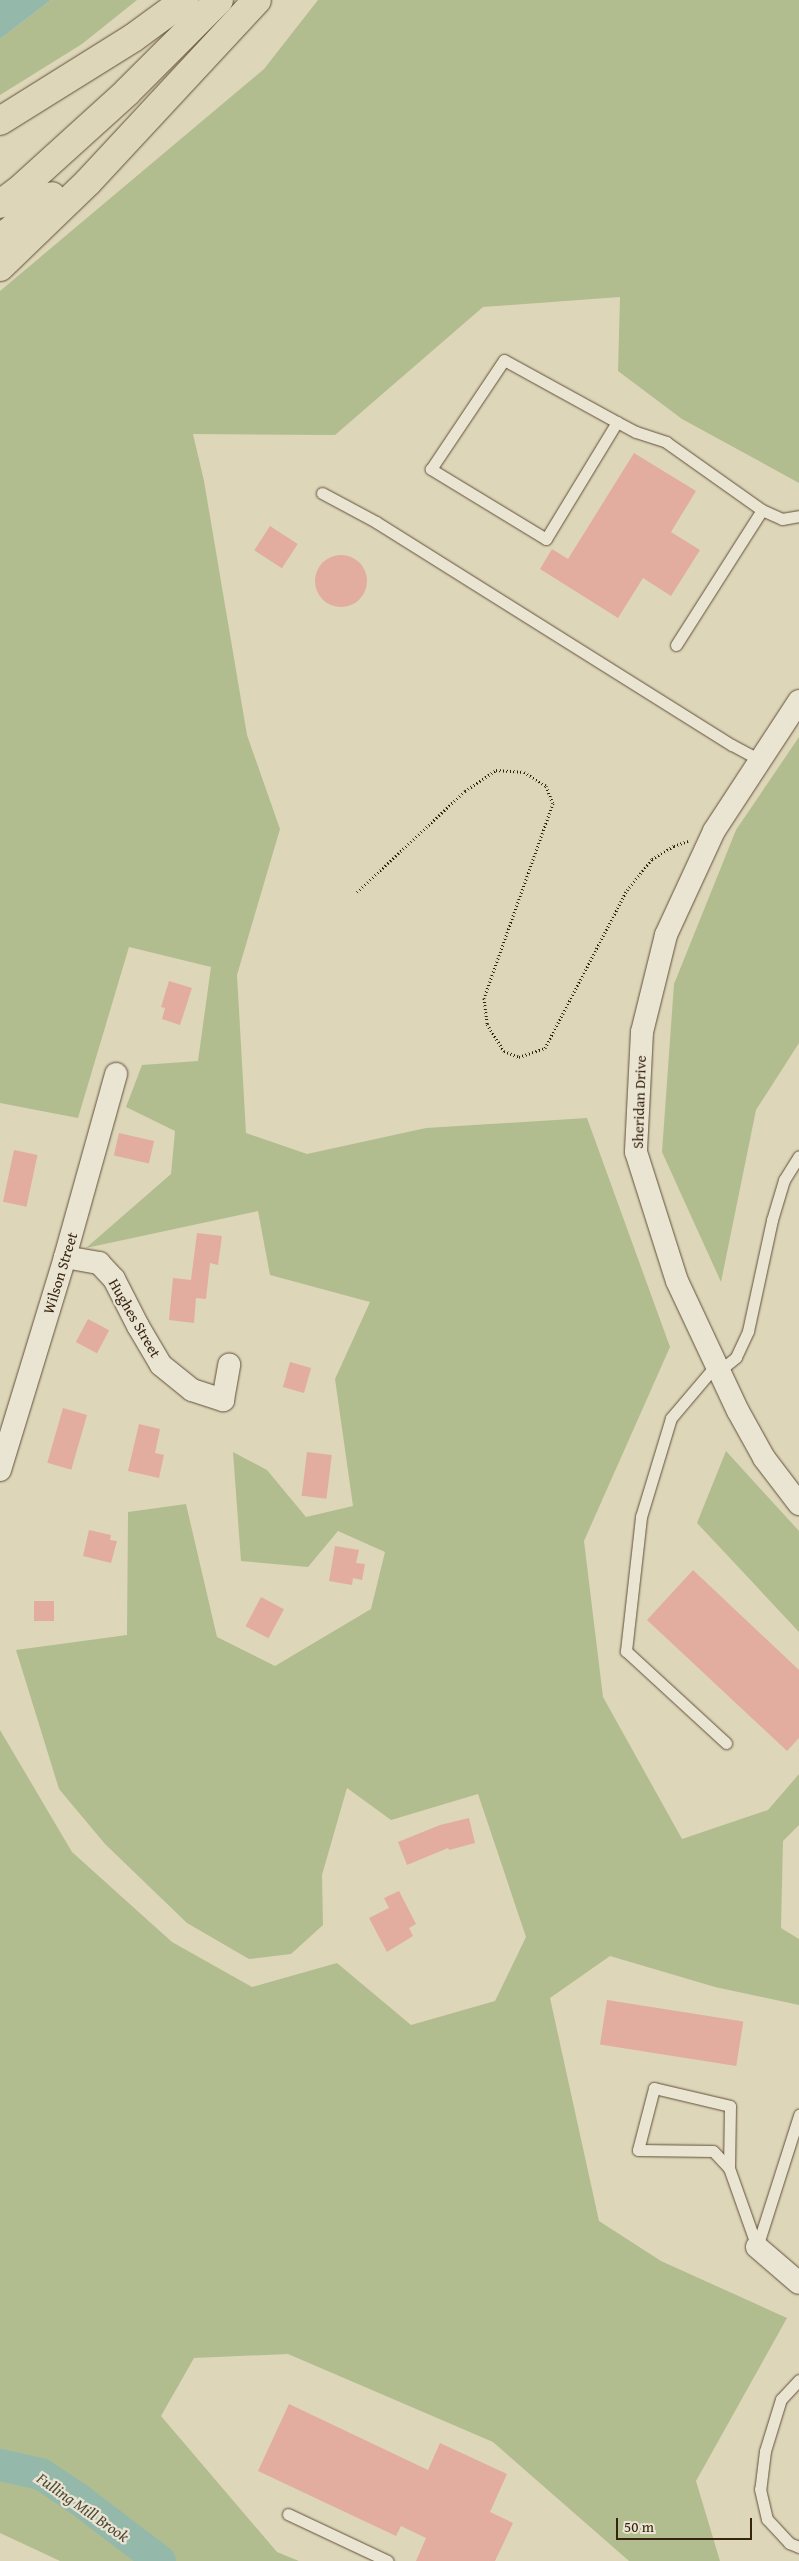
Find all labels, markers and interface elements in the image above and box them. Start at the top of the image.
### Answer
street label: Sheridan Drive [628,1055,650,1149]
street label: Wilson Street [39,1230,81,1316]
street label: Hughes Street [105,1275,165,1361]
water label: Fulling Mill Brook [33,2468,133,2546]
scale bar [619,2508,755,2540]
text: 50 m [624,2516,654,2537]

